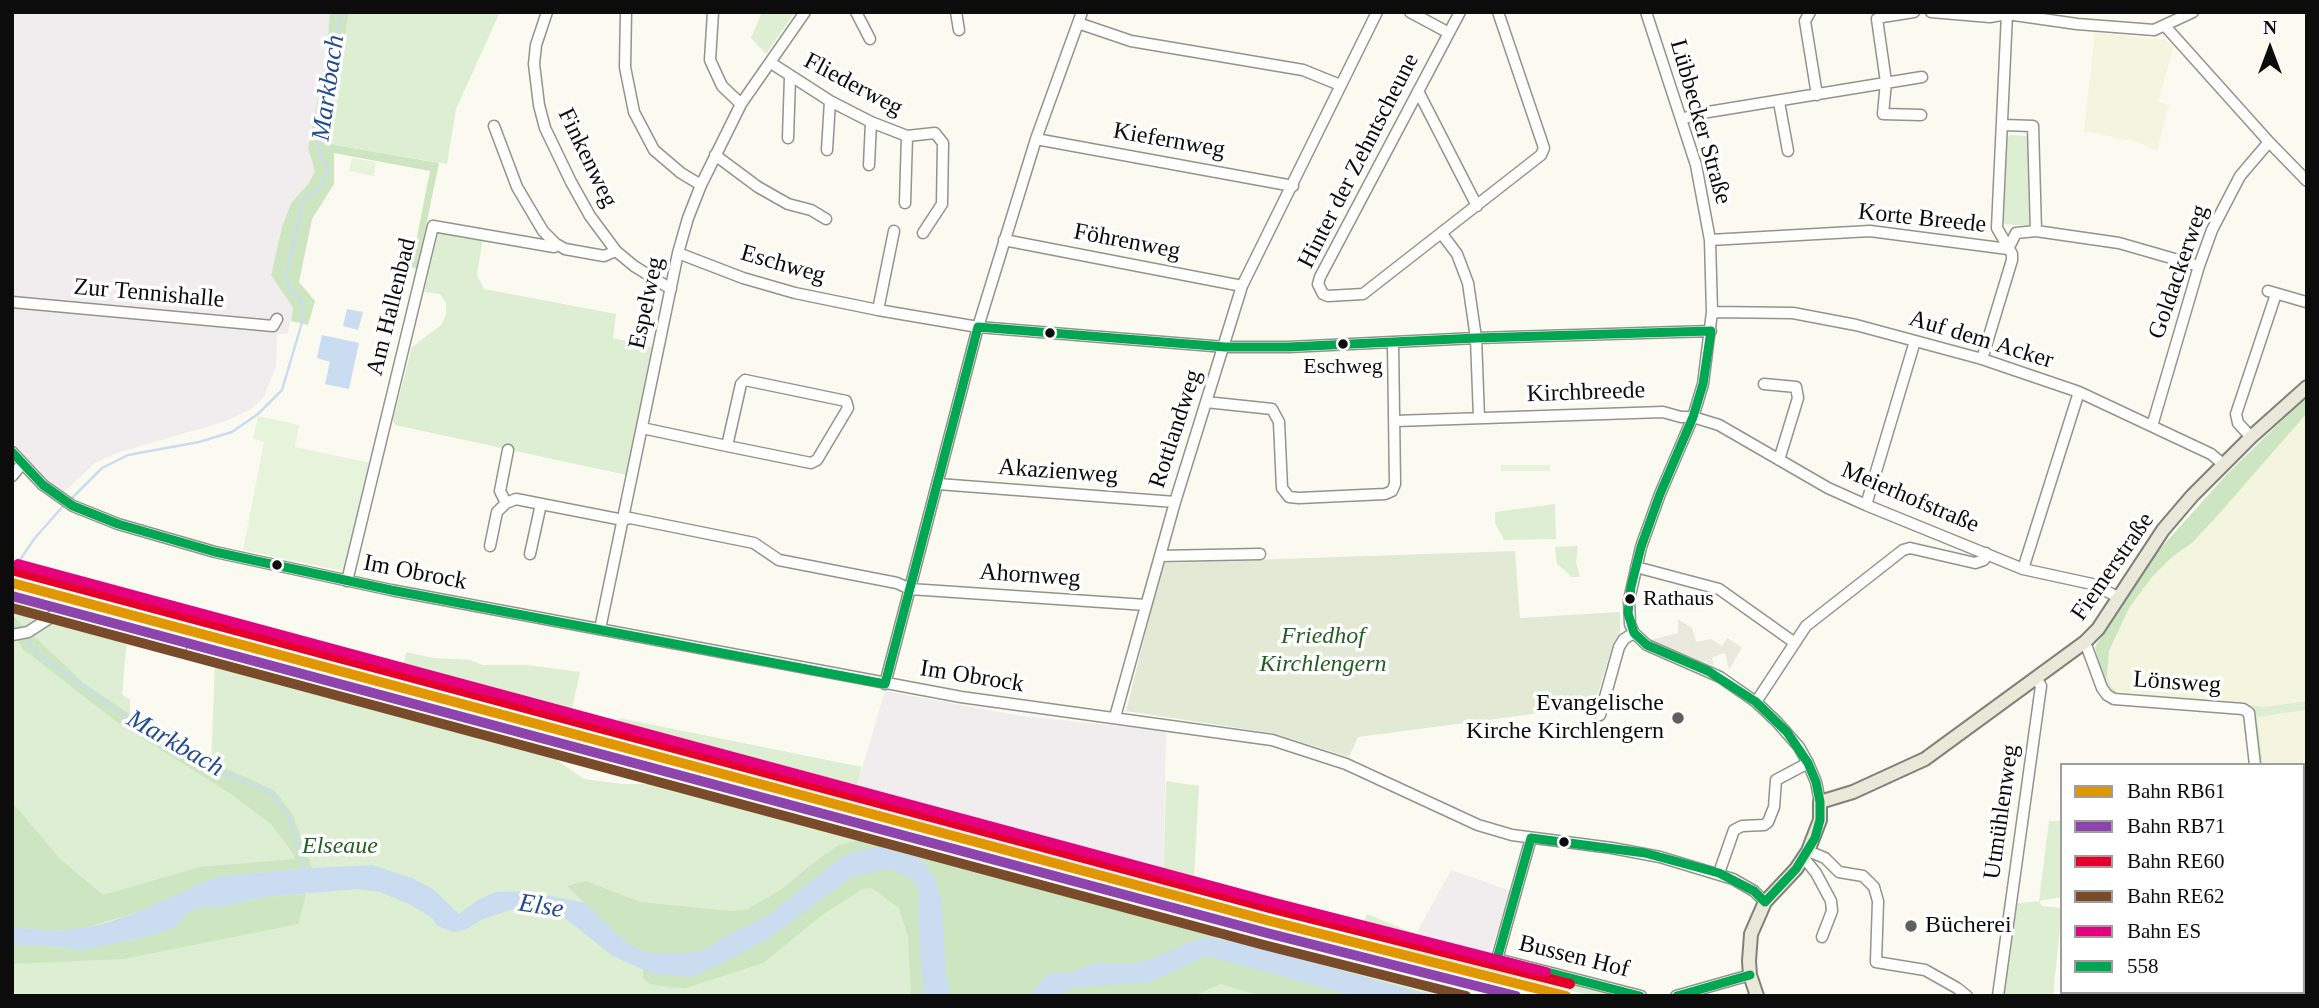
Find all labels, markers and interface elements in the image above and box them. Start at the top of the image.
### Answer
north arrow [2235,14,2305,84]
text: N [2263,17,2277,38]
water label: Markbach [306,33,352,143]
street label: Lübbecker Straße [1663,36,1737,208]
street label: Fliederweg [799,47,907,123]
street label: Hinter der Zehntscheune [1292,49,1426,273]
street label: Finkenweg [551,104,623,212]
street label: Kiefernweg [1111,117,1227,165]
street label: Korte Breede [1857,198,1987,240]
street label: Goldackerweg [2143,201,2215,343]
street label: Föhrenweg [1071,218,1183,266]
street label: Am Hallenbad [361,235,423,379]
street label: Eschweg [737,239,829,291]
street label: Espelweg [623,254,671,352]
street label: Zur Tennishalle [73,273,225,315]
street label: Auf dem Acker [1905,304,2057,376]
unlabelled marker [1043,326,1057,340]
marker: Eschweg [1336,337,1350,351]
place label: Eschweg [1303,354,1383,380]
street label: Rottlandweg [1143,366,1209,492]
street label: Kirchbreede [1526,377,1646,409]
street label: Akazienweg [997,453,1119,491]
street label: Meierhofstraße [1837,456,1983,540]
street label: Fiemerstraße [2065,507,2161,627]
street label: Im Obrock [361,549,469,597]
unlabelled marker [270,558,284,572]
street label: Ahornweg [978,558,1082,594]
place label: Rathaus [1643,586,1714,612]
marker: Rathaus [1623,592,1637,606]
park label: Friedhof Kirchlengern [1259,623,1387,679]
street label: Im Obrock [918,655,1026,699]
street label: Lönsweg [2132,666,2222,700]
place label: Evangelische Kirche Kirchlengern [1466,690,1664,746]
water label: Markbach [121,704,229,784]
marker: Evangelische Kirche Kirchlengern [1670,710,1686,726]
street label: Utmühlenweg [1978,743,2026,881]
legend [2060,763,2305,994]
text: Bahn RB61 [2127,779,2226,803]
text: Bahn RB71 [2127,814,2226,838]
park label: Elseaue [302,833,378,861]
unlabelled marker [1557,835,1571,849]
text: Bahn RE60 [2127,849,2224,873]
text: Bahn RE62 [2127,884,2224,908]
water label: Else [516,888,566,926]
place label: Bücherei [1925,912,2012,940]
marker: Bücherei [1903,918,1919,934]
text: Bahn ES [2127,919,2201,943]
street label: Bussen Hof [1516,929,1632,985]
text: 558 [2127,954,2159,978]

